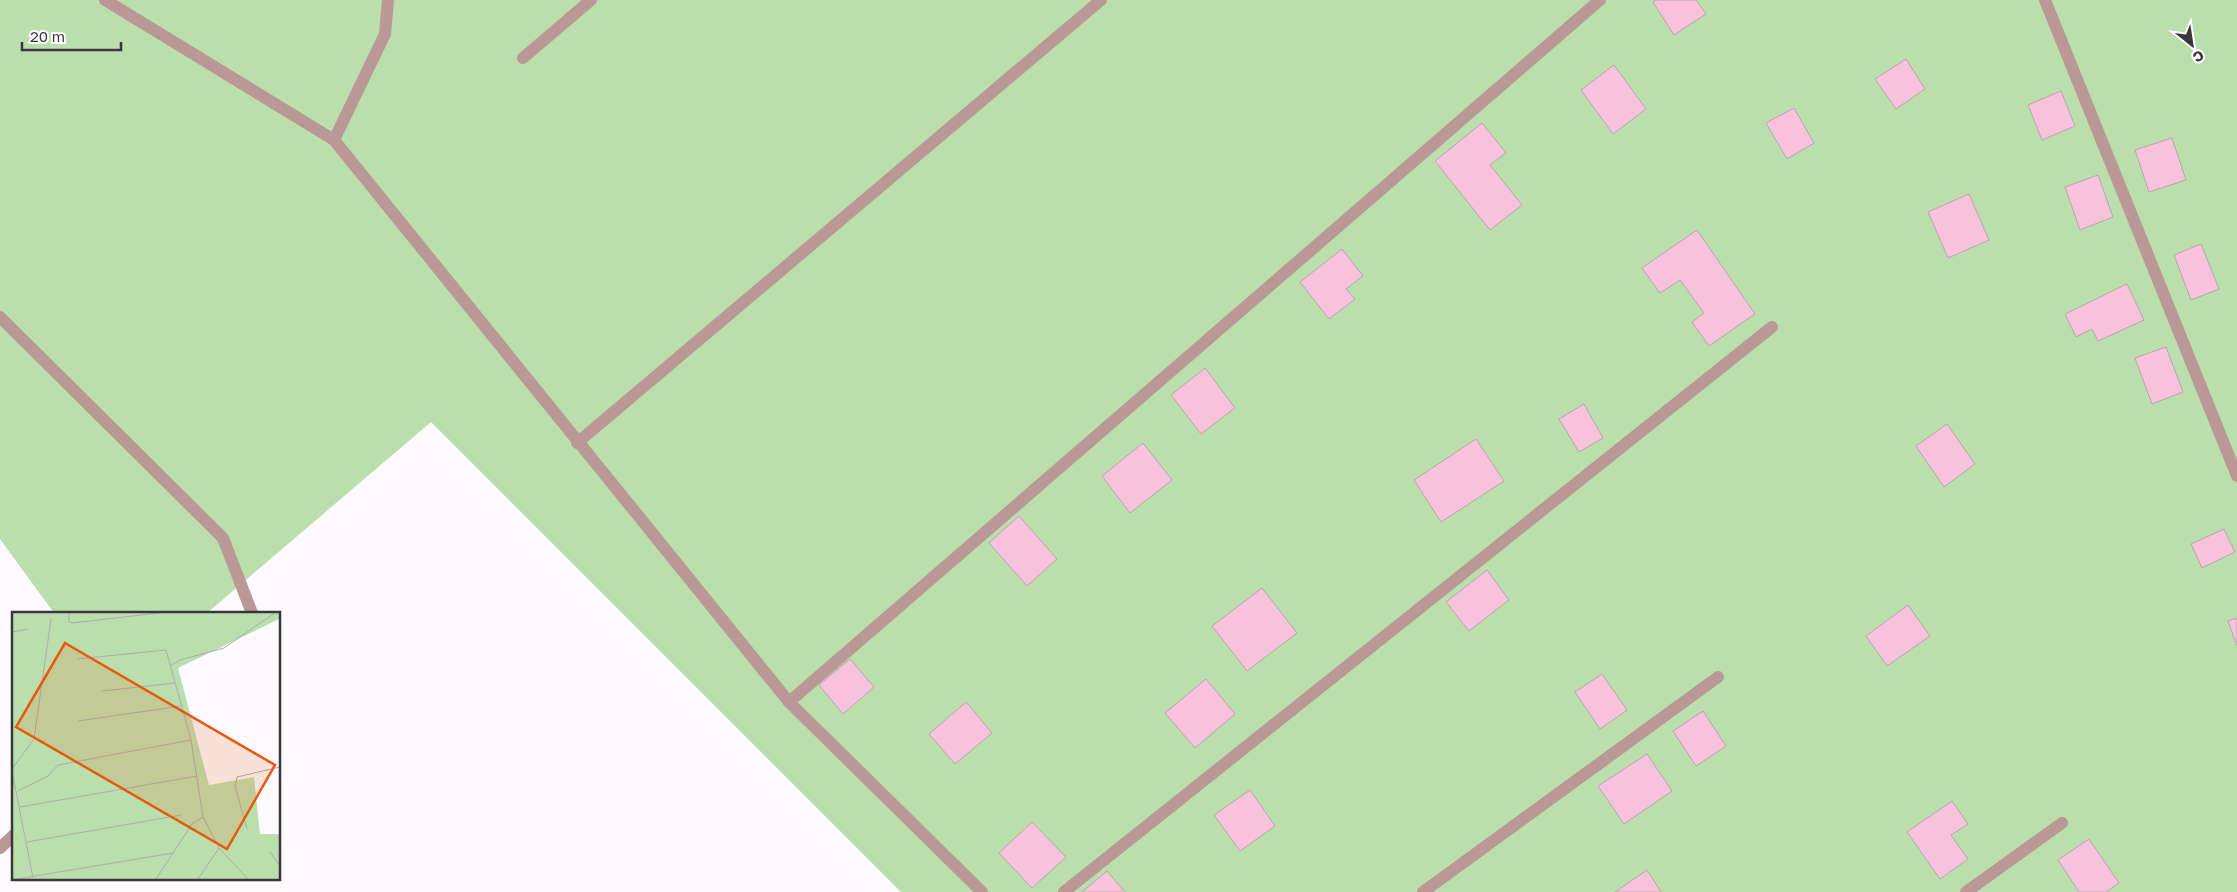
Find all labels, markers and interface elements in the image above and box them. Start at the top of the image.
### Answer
scale bar [22,20,121,52]
north arrow [2167,20,2217,70]
text: 20 m [30,27,65,45]
text: С [2190,47,2207,67]
inset map [12,612,280,880]

